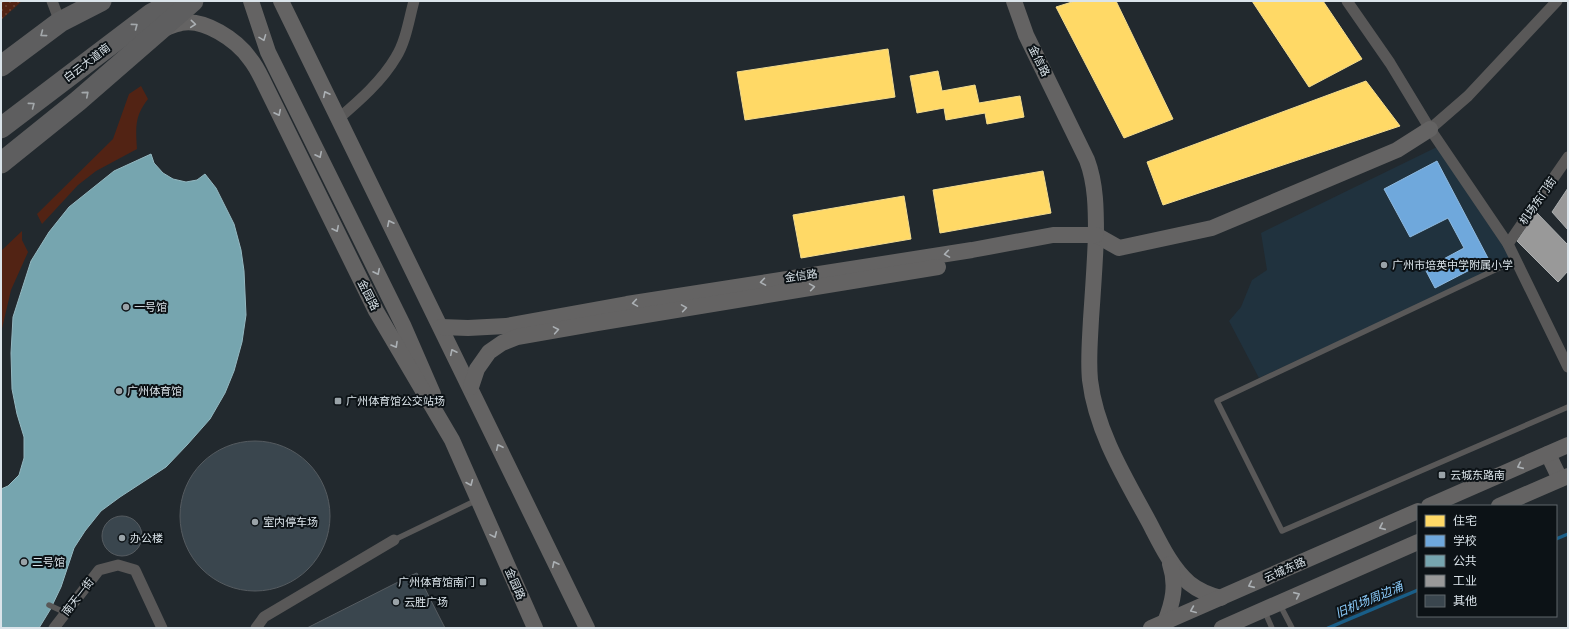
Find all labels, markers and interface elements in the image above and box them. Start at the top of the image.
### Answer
one-way arrow [190,19,196,28]
one-way arrow [131,24,138,31]
one-way arrow [41,30,48,37]
one-way arrow [258,35,266,42]
street label: 白云大道南 [61,40,113,86]
street label: 金信路 [1025,43,1053,79]
one-way arrow [323,90,331,98]
one-way arrow [81,91,88,98]
one-way arrow [28,102,35,110]
one-way arrow [273,108,281,116]
one-way arrow [314,151,322,158]
street label: 机场东门街 [1516,174,1560,228]
one-way arrow [387,220,395,227]
one-way arrow [331,225,338,233]
one-way arrow [944,249,950,258]
place label: 广州市培英中学附属小学 [1392,258,1513,273]
marker: 广州市培英中学附属小学 [1379,260,1389,270]
street label: 金信路 [784,266,818,286]
one-way arrow [372,267,380,275]
street label: 金园路 [354,277,382,313]
one-way arrow [760,277,766,286]
one-way arrow [809,283,815,292]
one-way arrow [632,298,638,307]
place label: 一号馆 [134,300,167,315]
marker: 一号馆 [121,302,131,312]
one-way arrow [681,304,687,313]
one-way arrow [553,326,559,335]
one-way arrow [390,341,398,348]
one-way arrow [451,349,458,356]
place label: 广州体育馆 [127,384,182,399]
marker: 广州体育馆 [114,386,124,396]
place label: 广州体育馆公交站场 [346,394,445,409]
marker: 广州体育馆公交站场 [333,396,343,406]
one-way arrow [496,443,504,451]
one-way arrow [1516,461,1524,469]
place label: 云城东路南 [1450,468,1505,483]
marker: 云城东路南 [1437,470,1447,480]
one-way arrow [466,479,474,486]
legend [1417,505,1557,617]
text: 住宅 [1453,513,1477,529]
place label: 室内停车场 [263,515,318,530]
marker: 室内停车场 [250,517,260,527]
one-way arrow [1379,522,1387,530]
place label: 办公楼 [130,531,163,546]
one-way arrow [489,532,497,539]
marker: 办公楼 [117,533,127,543]
text: 学校 [1453,533,1477,549]
text: 公共 [1453,553,1477,569]
street label: 云城东路 [1262,554,1308,586]
place label: 二号馆 [32,555,65,570]
marker: 二号馆 [19,557,29,567]
one-way arrow [552,560,560,568]
street label: 金园路 [501,566,529,602]
text: 工业 [1453,573,1477,589]
street label: 南天一街 [59,575,97,619]
place label: 广州体育馆南门 [398,575,475,590]
marker: 广州体育馆南门 [478,577,488,587]
water label: 旧机场周边涌 [1333,578,1407,621]
one-way arrow [1247,580,1255,588]
one-way arrow [1292,592,1300,600]
text: 其他 [1453,593,1477,609]
place label: 云胜广场 [404,595,448,610]
marker: 云胜广场 [391,597,401,607]
one-way arrow [1190,605,1197,613]

